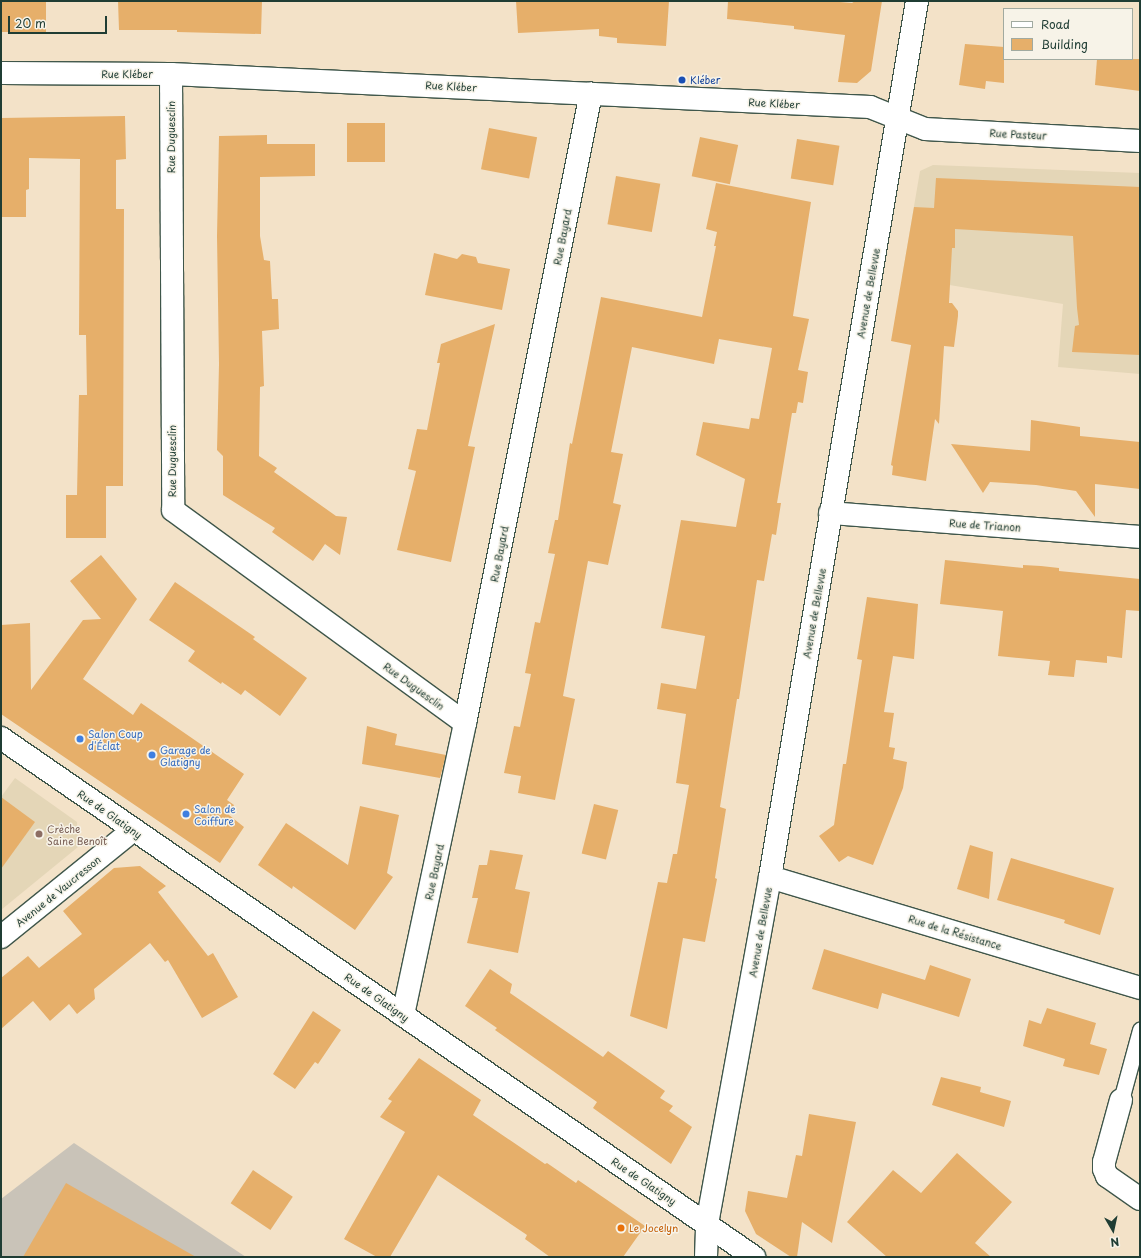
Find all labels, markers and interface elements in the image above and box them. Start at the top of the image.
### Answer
scale bar [10,8,109,34]
legend [1003,8,1133,60]
text: 20 m [15,14,46,32]
text: Road [1041,15,1070,33]
text: Building [1041,35,1088,53]
street label: Rue Kléber [101,68,153,80]
place label: Kléber [690,74,721,86]
marker: Kléber [677,75,687,85]
street label: Rue Kléber [425,79,477,93]
street label: Rue Kléber [748,96,800,110]
street label: Rue Duguesclin [165,100,177,174]
street label: Rue Pasteur [989,126,1047,142]
street label: Rue Bayard [551,208,573,266]
street label: Avenue de Bellevue [854,247,882,339]
street label: Rue Duguesclin [166,424,178,498]
street label: Rue de Trianon [948,516,1022,534]
street label: Rue Bayard [488,525,510,583]
street label: Avenue de Bellevue [800,567,828,659]
street label: Rue Duguesclin [381,660,447,712]
place label: Salon Coup d'Éclat [88,727,143,750]
marker: Salon Coup d'Éclat [75,734,85,744]
place label: Garage de Glatigny [160,743,210,766]
marker: Garage de Glatigny [147,750,157,760]
street label: Rue de Glatigny [75,787,145,841]
place label: Salon de Coiffure [194,802,236,826]
marker: Salon de Coiffure [181,809,191,819]
place label: Crèche Saine Benoît [47,822,107,846]
marker: Crèche Saine Benoît [34,829,44,839]
street label: Rue Bayard [422,843,446,901]
street label: Avenue de Vaucresson [13,853,103,929]
street label: Avenue de Bellevue [746,886,774,978]
street label: Rue de la Résistance [906,912,1004,952]
street label: Rue de Glatigny [342,970,412,1024]
street label: Rue de Glatigny [609,1155,679,1207]
north arrow [1093,1210,1133,1250]
place label: Le Jocelyn [629,1222,679,1234]
marker: Le Jocelyn [616,1223,626,1233]
text: N [1109,1233,1121,1251]

